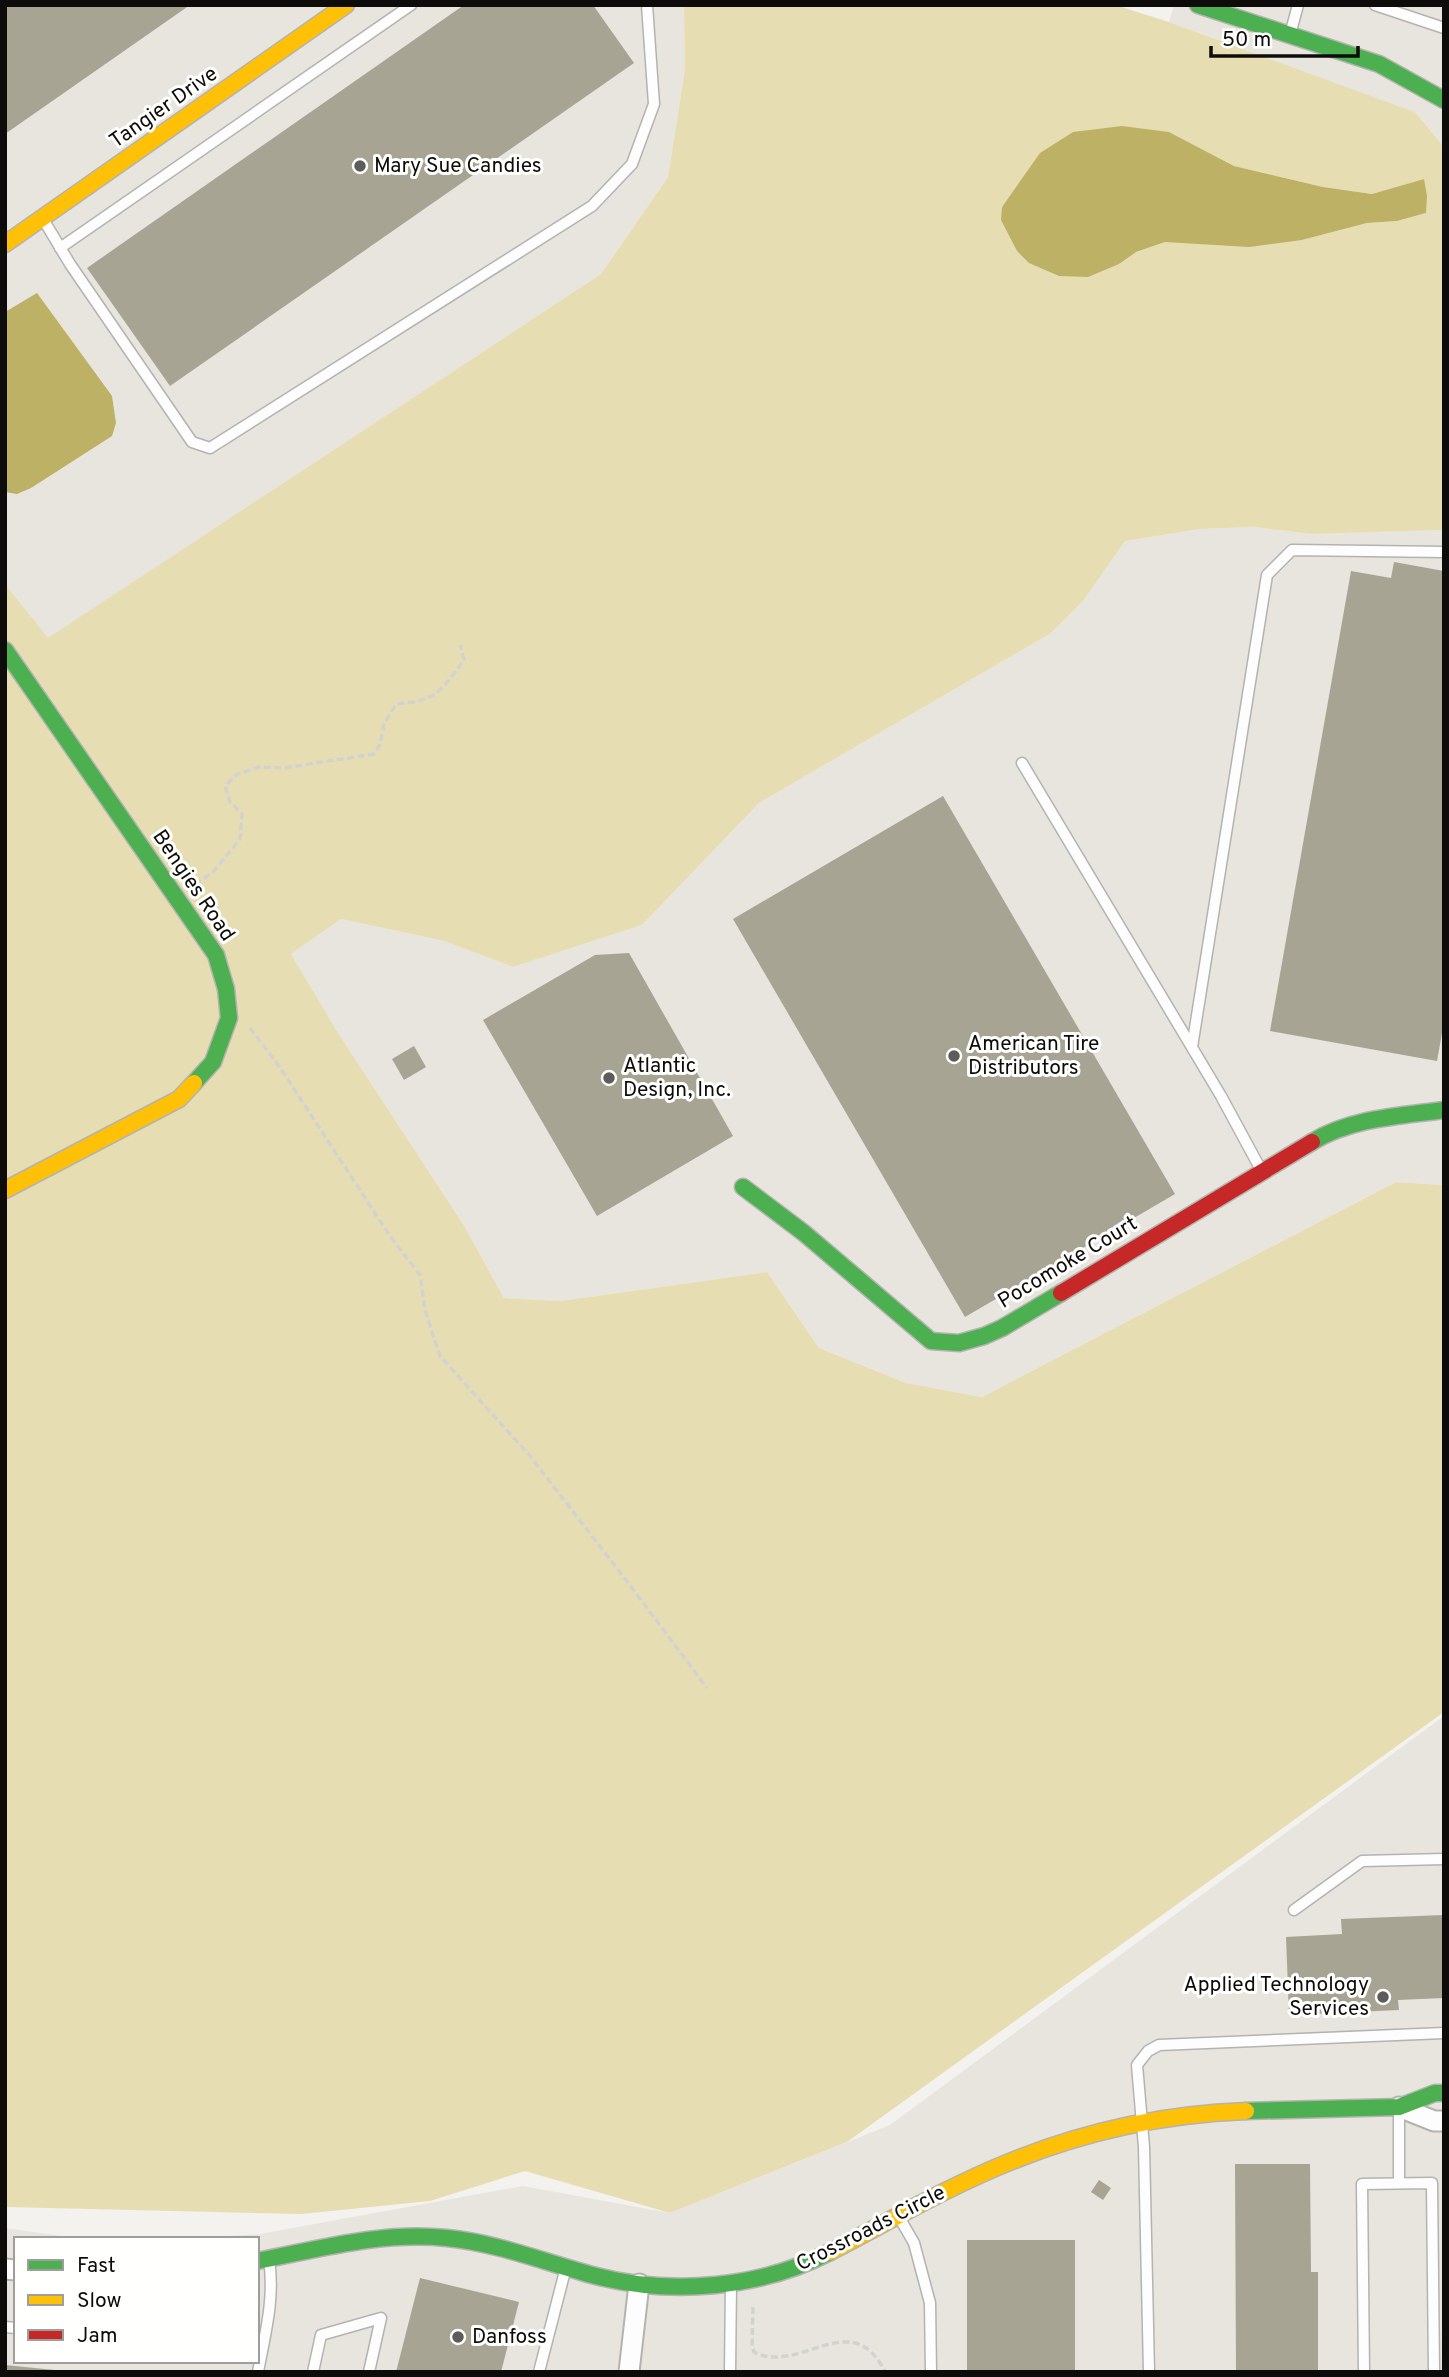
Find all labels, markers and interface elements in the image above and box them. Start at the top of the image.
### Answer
scale bar [1211,14,1358,58]
text: 50 m [1222,27,1271,54]
street label: Tangier Drive [105,61,223,155]
place label: Mary Sue Candies [374,153,542,180]
marker: Mary Sue Candies [352,158,368,174]
street label: Bengies Road [146,825,240,947]
place label: American Tire Distributors [968,1031,1099,1082]
marker: American Tire Distributors [946,1048,962,1064]
place label: Atlantic Design, Inc. [623,1053,731,1104]
marker: Atlantic Design, Inc. [601,1070,617,1086]
street label: Pocomoke Court [993,1211,1143,1315]
place label: Applied Technology Services [1184,1972,1369,2023]
marker: Applied Technology Services [1375,1989,1391,2005]
street label: Crossroads Circle [792,2180,950,2278]
legend [14,2237,259,2363]
text: Fast [77,2253,116,2280]
text: Slow [77,2288,122,2315]
text: Jam [77,2323,118,2350]
place label: Danfoss [472,2324,547,2351]
marker: Danfoss [450,2329,466,2345]

